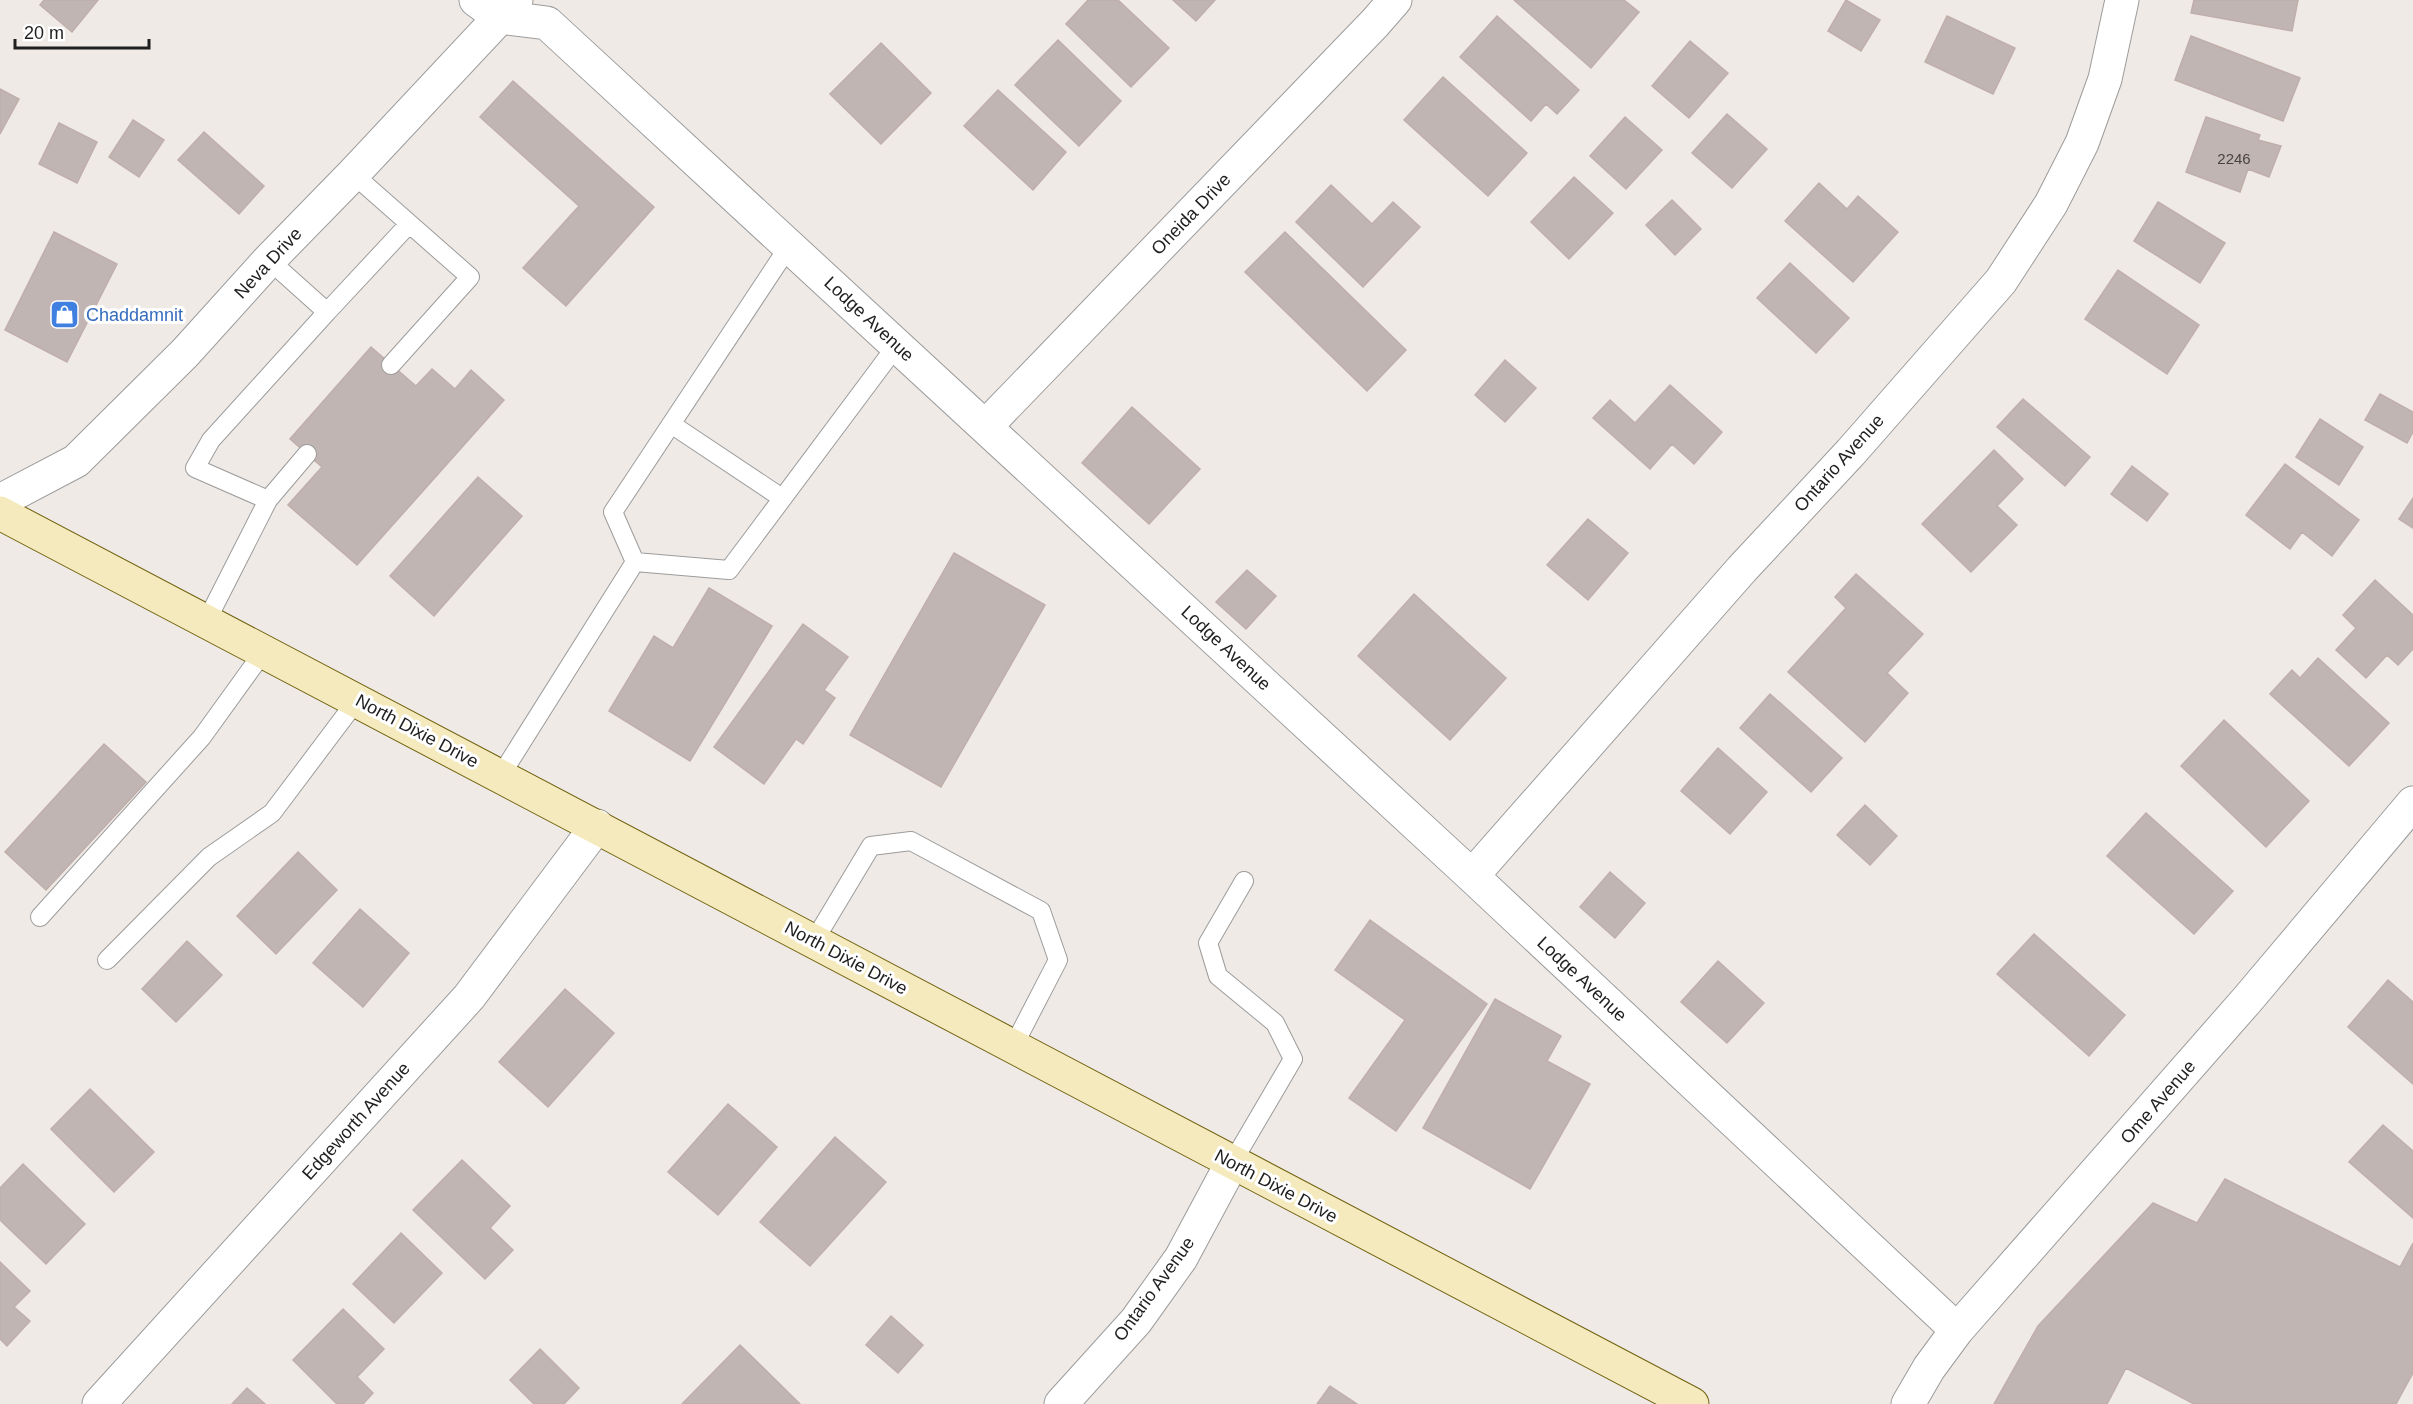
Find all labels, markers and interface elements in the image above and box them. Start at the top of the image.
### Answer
scale bar [15,12,148,50]
text: 20 m [24,23,64,43]
house number: 2246 [2217,150,2251,167]
street label: Oneida Drive [1147,169,1235,259]
street label: Neva Drive [230,224,306,302]
street label: Lodge Avenue [820,273,918,365]
shop icon: Chaddamnit [49,299,81,331]
place label: Chaddamnit [86,305,183,325]
street label: Ontario Avenue [1790,410,1888,516]
street label: Lodge Avenue [1177,602,1275,694]
street label: North Dixie Drive [352,690,482,772]
street label: North Dixie Drive [781,917,911,999]
street label: Lodge Avenue [1533,933,1631,1025]
street label: Ome Avenue [2116,1056,2200,1148]
street label: Edgeworth Avenue [298,1058,414,1184]
street label: North Dixie Drive [1211,1145,1341,1227]
street label: Ontario Avenue [1110,1233,1198,1345]

